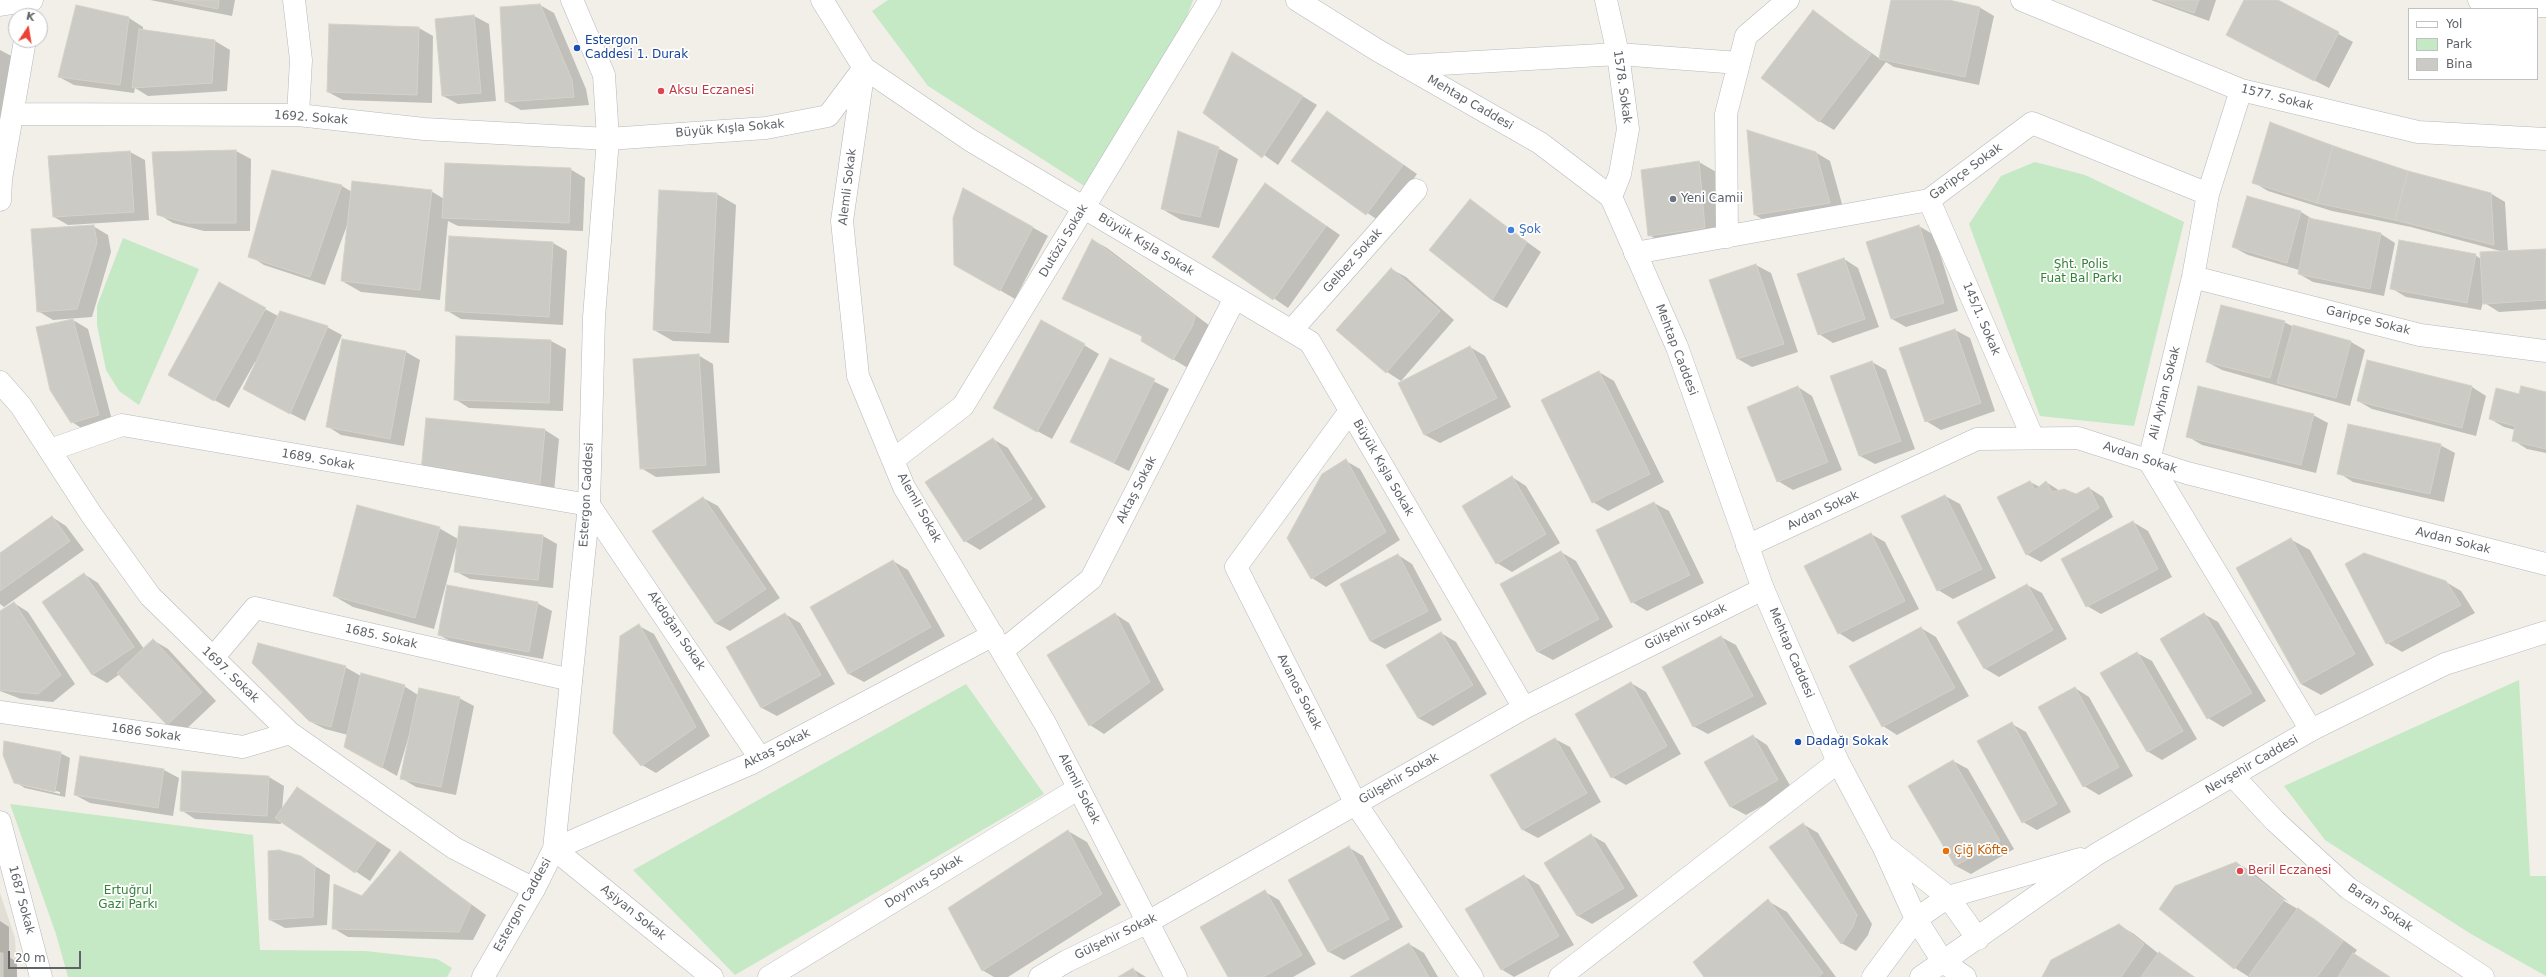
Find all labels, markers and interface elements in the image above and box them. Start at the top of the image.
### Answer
north arrow [8,8,48,48]
legend [2408,8,2538,80]
text: K [25,10,36,24]
text: Yol [2446,17,2462,31]
place label: Estergon Caddesi 1. Durak [585,34,688,62]
text: Park [2446,37,2472,51]
marker: Estergon Caddesi 1. Durak [572,43,582,53]
street label: 1578. Sokak [1610,49,1634,125]
text: Bina [2446,57,2473,71]
street label: Mehtap Caddesi [1424,73,1516,133]
street label: 1577. Sokak [2239,82,2315,114]
place label: Aksu Eczanesi [669,84,754,98]
marker: Aksu Eczanesi [656,86,666,96]
street label: 1692. Sokak [274,108,348,128]
street label: Büyük Kışla Sokak [675,117,785,141]
street label: Garipçe Sokak [1927,141,2005,203]
street label: Alemli Sokak [836,148,860,226]
place label: Yeni Camii [1681,192,1743,206]
marker: Yeni Camii [1668,194,1678,204]
street label: Dutözü Sokak [1037,202,1091,280]
street label: Büyük Kışla Sokak [1095,211,1197,279]
place label: Şok [1519,223,1541,237]
marker: Şok [1506,225,1516,235]
street label: Gelbez Sokak [1321,226,1385,296]
park label: Şht. Polis Fuat Bal Parkı [2040,258,2122,286]
street label: 145/1. Sokak [1959,280,2003,358]
street label: Mehtap Caddesi [1652,302,1700,398]
street label: Garipçe Sokak [2324,304,2412,338]
street label: Ali Ayhan Sokak [2146,345,2184,441]
street label: Büyük Kışla Sokak [1349,417,1417,519]
street label: Avdan Sokak [2101,439,2179,477]
street label: Estergon Caddesi [577,442,597,548]
street label: 1689. Sokak [280,446,356,474]
street label: Aktaş Sokak [1114,454,1160,526]
street label: Alemli Sokak [894,471,944,545]
street label: Avdan Sokak [1785,488,1861,534]
street label: Avdan Sokak [2414,525,2492,557]
street label: Akdoğan Sokak [644,589,708,673]
street label: Gülşehir Sokak [1643,601,1729,653]
street label: Mehtap Caddesi [1765,606,1817,700]
street label: 1685. Sokak [343,622,419,652]
street label: 1697. Sokak [198,644,262,706]
street label: Avanos Sokak [1274,652,1324,732]
street label: 1686 Sokak [110,721,182,745]
street label: Aktaş Sokak [741,726,813,772]
street label: Nevşehir Caddesi [2203,733,2301,797]
place label: Dadağı Sokak [1806,735,1888,749]
marker: Dadağı Sokak [1793,737,1803,747]
street label: Gülşehir Sokak [1357,750,1441,808]
street label: Alemli Sokak [1055,751,1103,827]
place label: Çiğ Köfte [1954,844,2008,858]
marker: Çiğ Köfte [1941,846,1951,856]
street label: Doymuş Sokak [882,852,966,912]
street label: Estergon Caddesi [491,856,555,954]
street label: 1687 Sokak [5,864,37,936]
place label: Beril Eczanesi [2248,864,2331,878]
marker: Beril Eczanesi [2235,866,2245,876]
street label: Baran Sokak [2345,881,2415,935]
street label: Aşiyan Sokak [598,882,668,944]
park label: Ertuğrul Gazi Parkı [98,884,158,912]
street label: Gülşehir Sokak [1073,911,1159,963]
scale bar [10,943,83,969]
text: 20 m [15,951,46,965]

